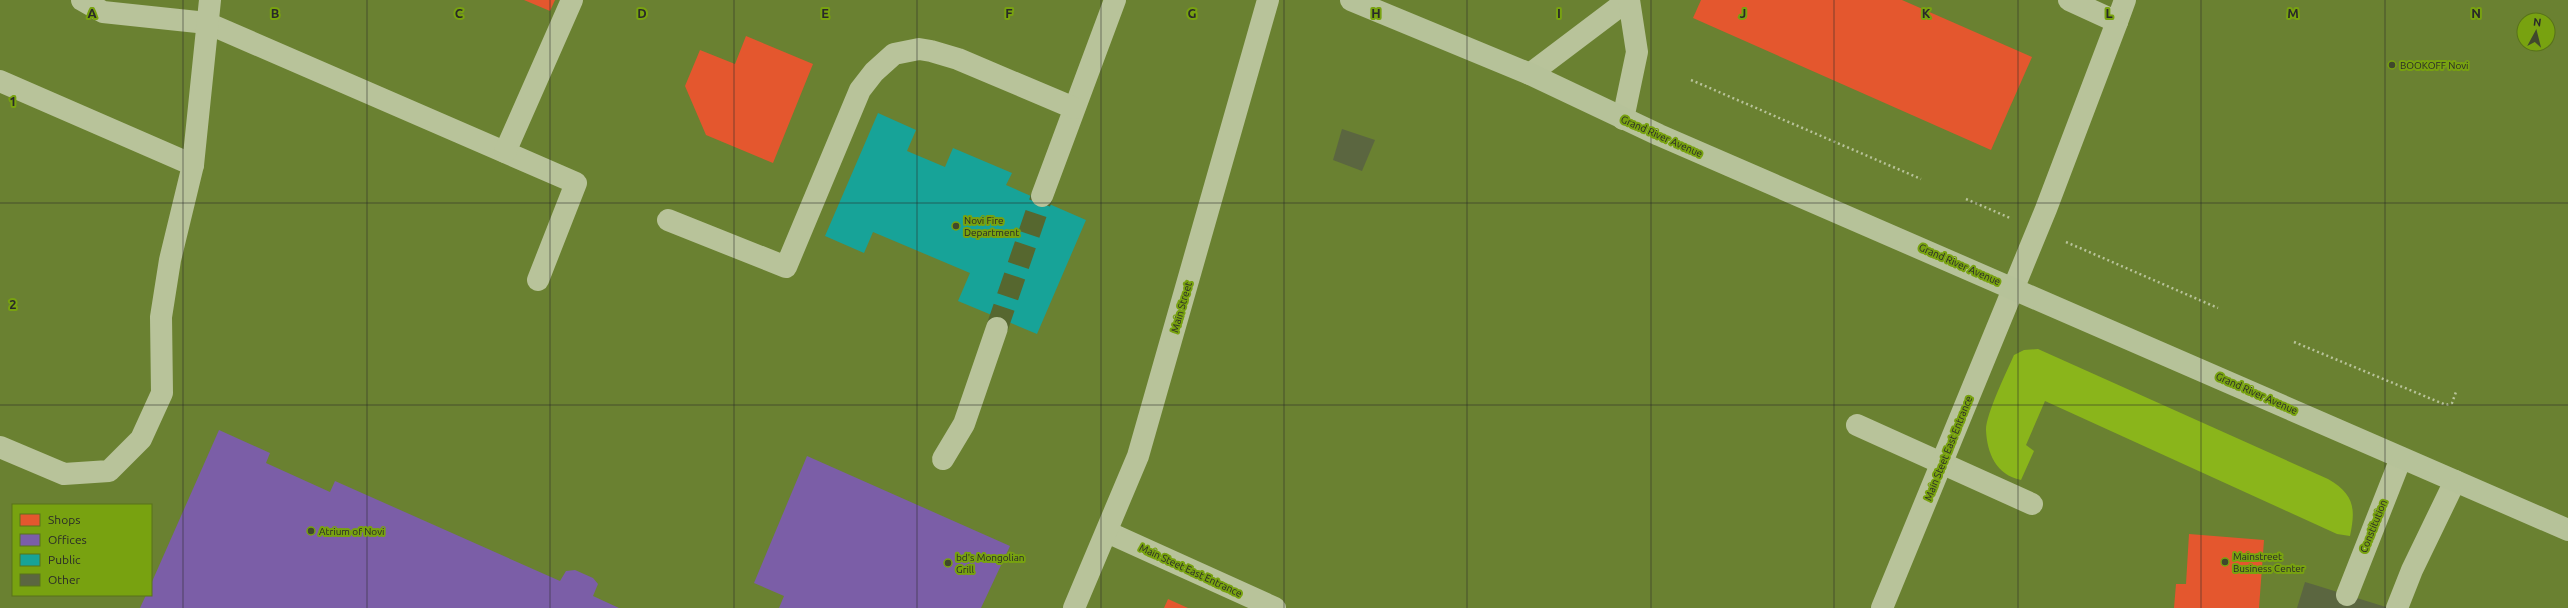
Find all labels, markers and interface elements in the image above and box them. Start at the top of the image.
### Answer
text: A [87,6,97,20]
text: B [271,6,280,20]
text: C [455,6,464,20]
text: D [637,6,647,20]
text: E [821,6,829,20]
text: F [1005,6,1013,20]
text: G [1188,6,1197,20]
text: H [1371,6,1381,20]
text: I [1557,6,1561,20]
text: J [1740,6,1746,20]
text: K [1922,6,1931,20]
text: L [2105,6,2113,20]
text: M [2287,6,2299,20]
text: N [2471,6,2481,20]
north arrow [2516,12,2556,52]
text: N [2532,16,2542,29]
marker: BOOKOFF Novi [2387,60,2397,70]
place label: BOOKOFF Novi [2400,60,2469,71]
text: 1 [9,94,17,108]
street label: Grand River Avenue [1619,113,1704,159]
place label: Novi Fire Department [964,215,1019,238]
marker: Novi Fire Department [951,221,961,231]
street label: Grand River Avenue [1917,241,2002,287]
street label: Main Street [1169,280,1194,334]
text: 2 [9,297,17,311]
street label: Grand River Avenue [2214,370,2299,416]
street label: Main Steet East Entrance [1922,394,1975,502]
street label: Constitution [2358,498,2389,554]
legend [12,504,152,596]
text: Shops [48,513,80,526]
marker: Atrium of Novi [306,526,316,536]
place label: Atrium of Novi [319,526,385,537]
text: Offices [48,533,87,546]
street label: Main Steet East Entrance [1138,542,1244,599]
place label: Mainstreet Business Center [2233,551,2305,574]
place label: bd's Mongolian Grill [956,552,1025,575]
text: Public [48,553,81,566]
marker: Mainstreet Business Center [2220,557,2230,567]
marker: bd's Mongolian Grill [943,558,953,568]
text: Other [48,573,81,586]

